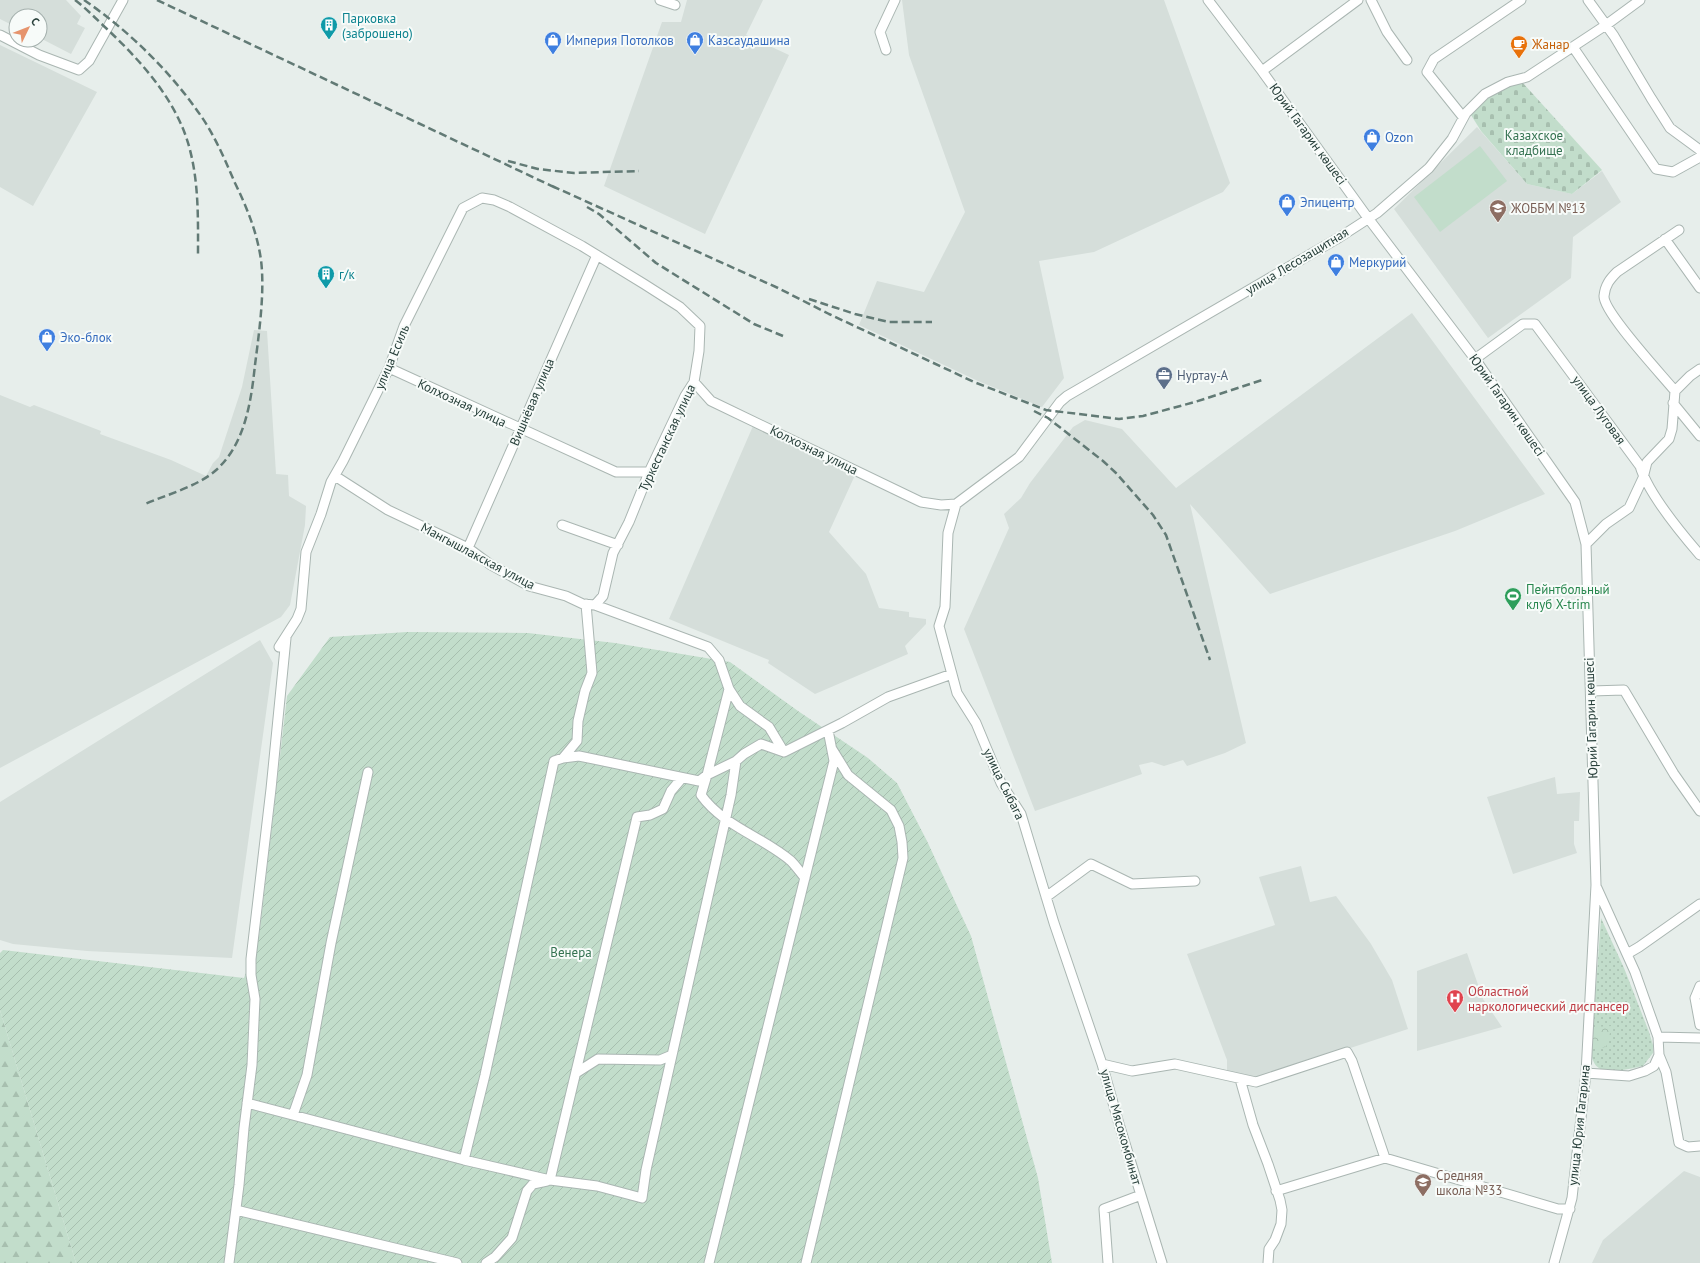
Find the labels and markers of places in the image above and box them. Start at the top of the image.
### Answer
place label: Парковка (заброшено) [342,10,413,42]
building icon: Парковка (заброшено) [319,15,339,40]
shop icon: Империя Потолков [543,30,563,55]
shop icon: Казсаудашина [685,30,705,55]
place label: Империя Потолков [566,32,674,49]
place label: Казсаудашина [708,32,790,49]
cafe icon: Жанар [1509,34,1529,59]
place label: Жанар [1531,36,1569,53]
shop icon: Ozon [1362,127,1382,152]
place label: Ozon [1385,129,1413,146]
shop icon: Эпицентр [1277,192,1297,217]
place label: Эпицентр [1300,194,1355,211]
school or university icon: ЖОББМ №13 [1488,198,1508,223]
place label: ЖОББМ №13 [1510,200,1586,217]
shop icon: Меркурий [1326,252,1346,277]
place label: Меркурий [1349,254,1406,271]
building icon: г/к [316,264,336,289]
place label: г/к [339,266,355,283]
shop icon: Эко-блок [37,327,57,352]
place label: Эко-блок [60,329,113,346]
office icon: Нуртау-А [1154,365,1174,390]
place label: Нуртау-А [1177,367,1228,384]
place label: Пейнтбольный клуб X-trim [1526,581,1610,613]
sports icon: Пейнтбольный клуб X-trim [1503,586,1523,611]
place label: Областной наркологический диспансер [1468,983,1629,1015]
hospital icon: Областной наркологический диспансер [1445,988,1465,1013]
place label: Средняя школа №33 [1436,1167,1502,1199]
school or university icon: Средняя школа №33 [1413,1172,1433,1197]

